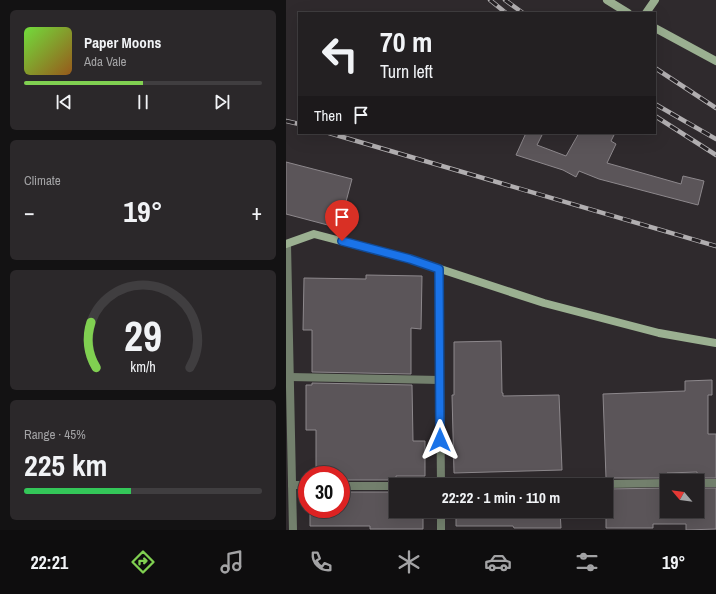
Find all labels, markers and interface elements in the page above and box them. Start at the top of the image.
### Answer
text: 70 m [380,23,432,61]
icon: left [314,28,366,80]
text: Paper Moons [84,32,161,53]
text: Ada Vale [84,53,126,70]
text: Turn left [380,59,433,84]
icon: previous [53,91,75,113]
icon: pause [132,91,154,113]
icon: next [211,91,233,113]
icon: arrive [350,104,372,126]
text: Then [314,105,342,126]
text: Climate [24,172,61,189]
text: 19° [123,191,163,231]
text: − [24,197,35,227]
text: + [251,197,262,227]
pin [325,200,359,241]
icon: arrive [331,206,353,228]
text: 29 [124,308,162,364]
text: km/h [130,357,156,376]
position arrow [419,419,461,461]
text: Range · 45% [24,426,86,443]
text: 225 km [24,445,107,485]
speed limit sign: 30 [298,466,350,518]
north arrow [660,474,704,518]
map controls [660,474,704,518]
text: 22:22 · 1 min · 110 m [442,487,560,508]
icon: directions [129,548,157,576]
icon: music [218,548,246,576]
icon: phone [307,548,335,576]
icon: climate [395,548,423,576]
icon: car [484,548,512,576]
icon: filters [573,548,601,576]
text: 22:21 [30,550,68,575]
text: 19° [662,550,686,575]

